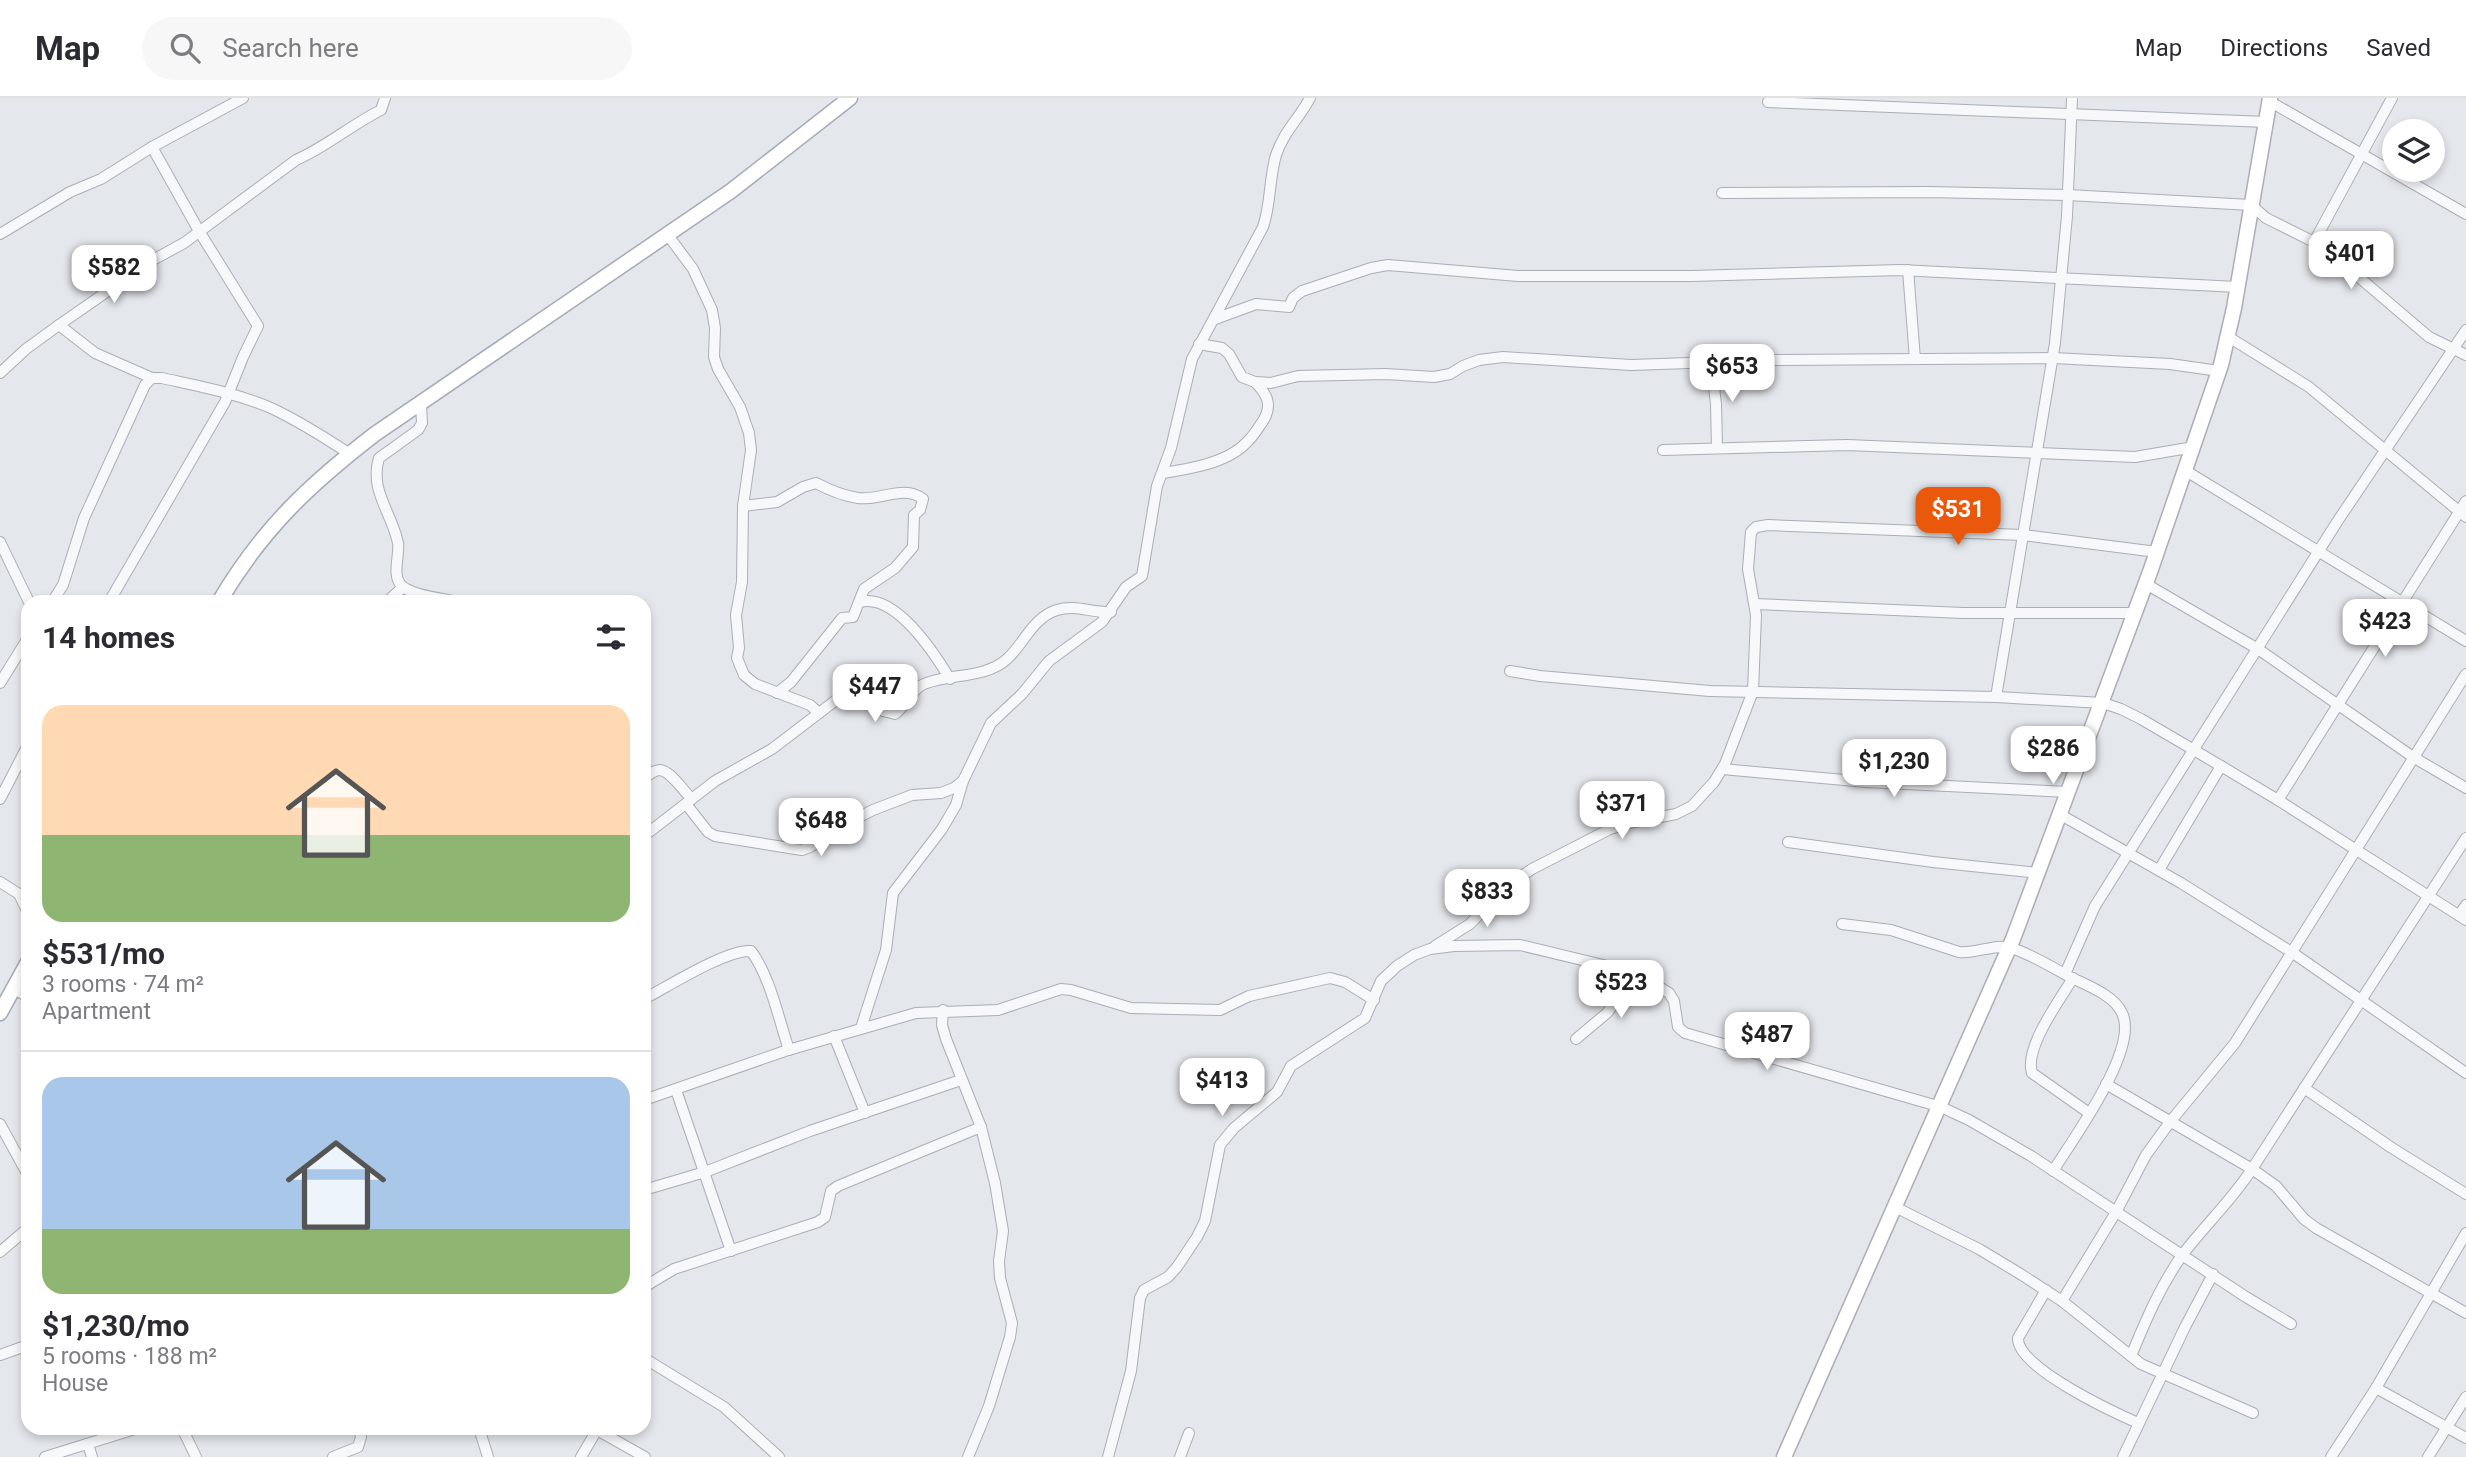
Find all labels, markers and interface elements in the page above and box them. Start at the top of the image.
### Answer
search box [142,17,632,80]
text: Map [35,29,100,68]
icon: search [166,29,204,67]
text: Search here [222,33,359,63]
text: Map [2135,34,2182,62]
text: Directions [2220,34,2328,62]
text: Saved [2366,34,2431,62]
map controls [2382,119,2445,182]
button: layers [2382,119,2445,182]
pin: $401 [2310,232,2392,291]
text: $401 [2325,240,2377,267]
pin: $582 [73,246,155,305]
text: $582 [88,254,140,281]
pin: $653 [1691,344,1773,404]
text: $653 [1706,353,1758,380]
pin: $531 [1917,488,1999,547]
text: $531 [1932,496,1984,523]
pin: $423 [2344,600,2426,659]
text: $423 [2359,608,2411,635]
icon: filters [592,618,630,656]
text: 14 homes [42,620,175,655]
pin: $447 [834,664,916,724]
text: $447 [849,673,901,700]
pin: $286 [2012,726,2094,786]
text: $286 [2027,735,2079,762]
pin: $1,230 [1837,740,1951,799]
text: $1,230 [1858,748,1930,775]
icon: home [273,750,399,876]
pin: $371 [1581,782,1663,841]
text: $371 [1596,790,1648,817]
pin: $648 [780,798,862,858]
text: $648 [795,807,847,834]
pin: $833 [1446,870,1528,929]
text: $833 [1461,878,1513,905]
text: $531/mo [42,936,165,971]
pin: $523 [1580,960,1662,1020]
text: $523 [1595,969,1647,996]
text: 3 rooms · 74 m² [42,971,204,998]
text: Apartment [42,998,151,1025]
pin: $487 [1726,1012,1808,1072]
text: $487 [1741,1021,1793,1048]
pin: $413 [1181,1058,1263,1118]
text: $413 [1196,1067,1248,1094]
icon: home [273,1122,399,1248]
text: $1,230/mo [42,1308,190,1343]
text: 5 rooms · 188 m² [42,1343,217,1370]
text: House [42,1370,108,1397]

